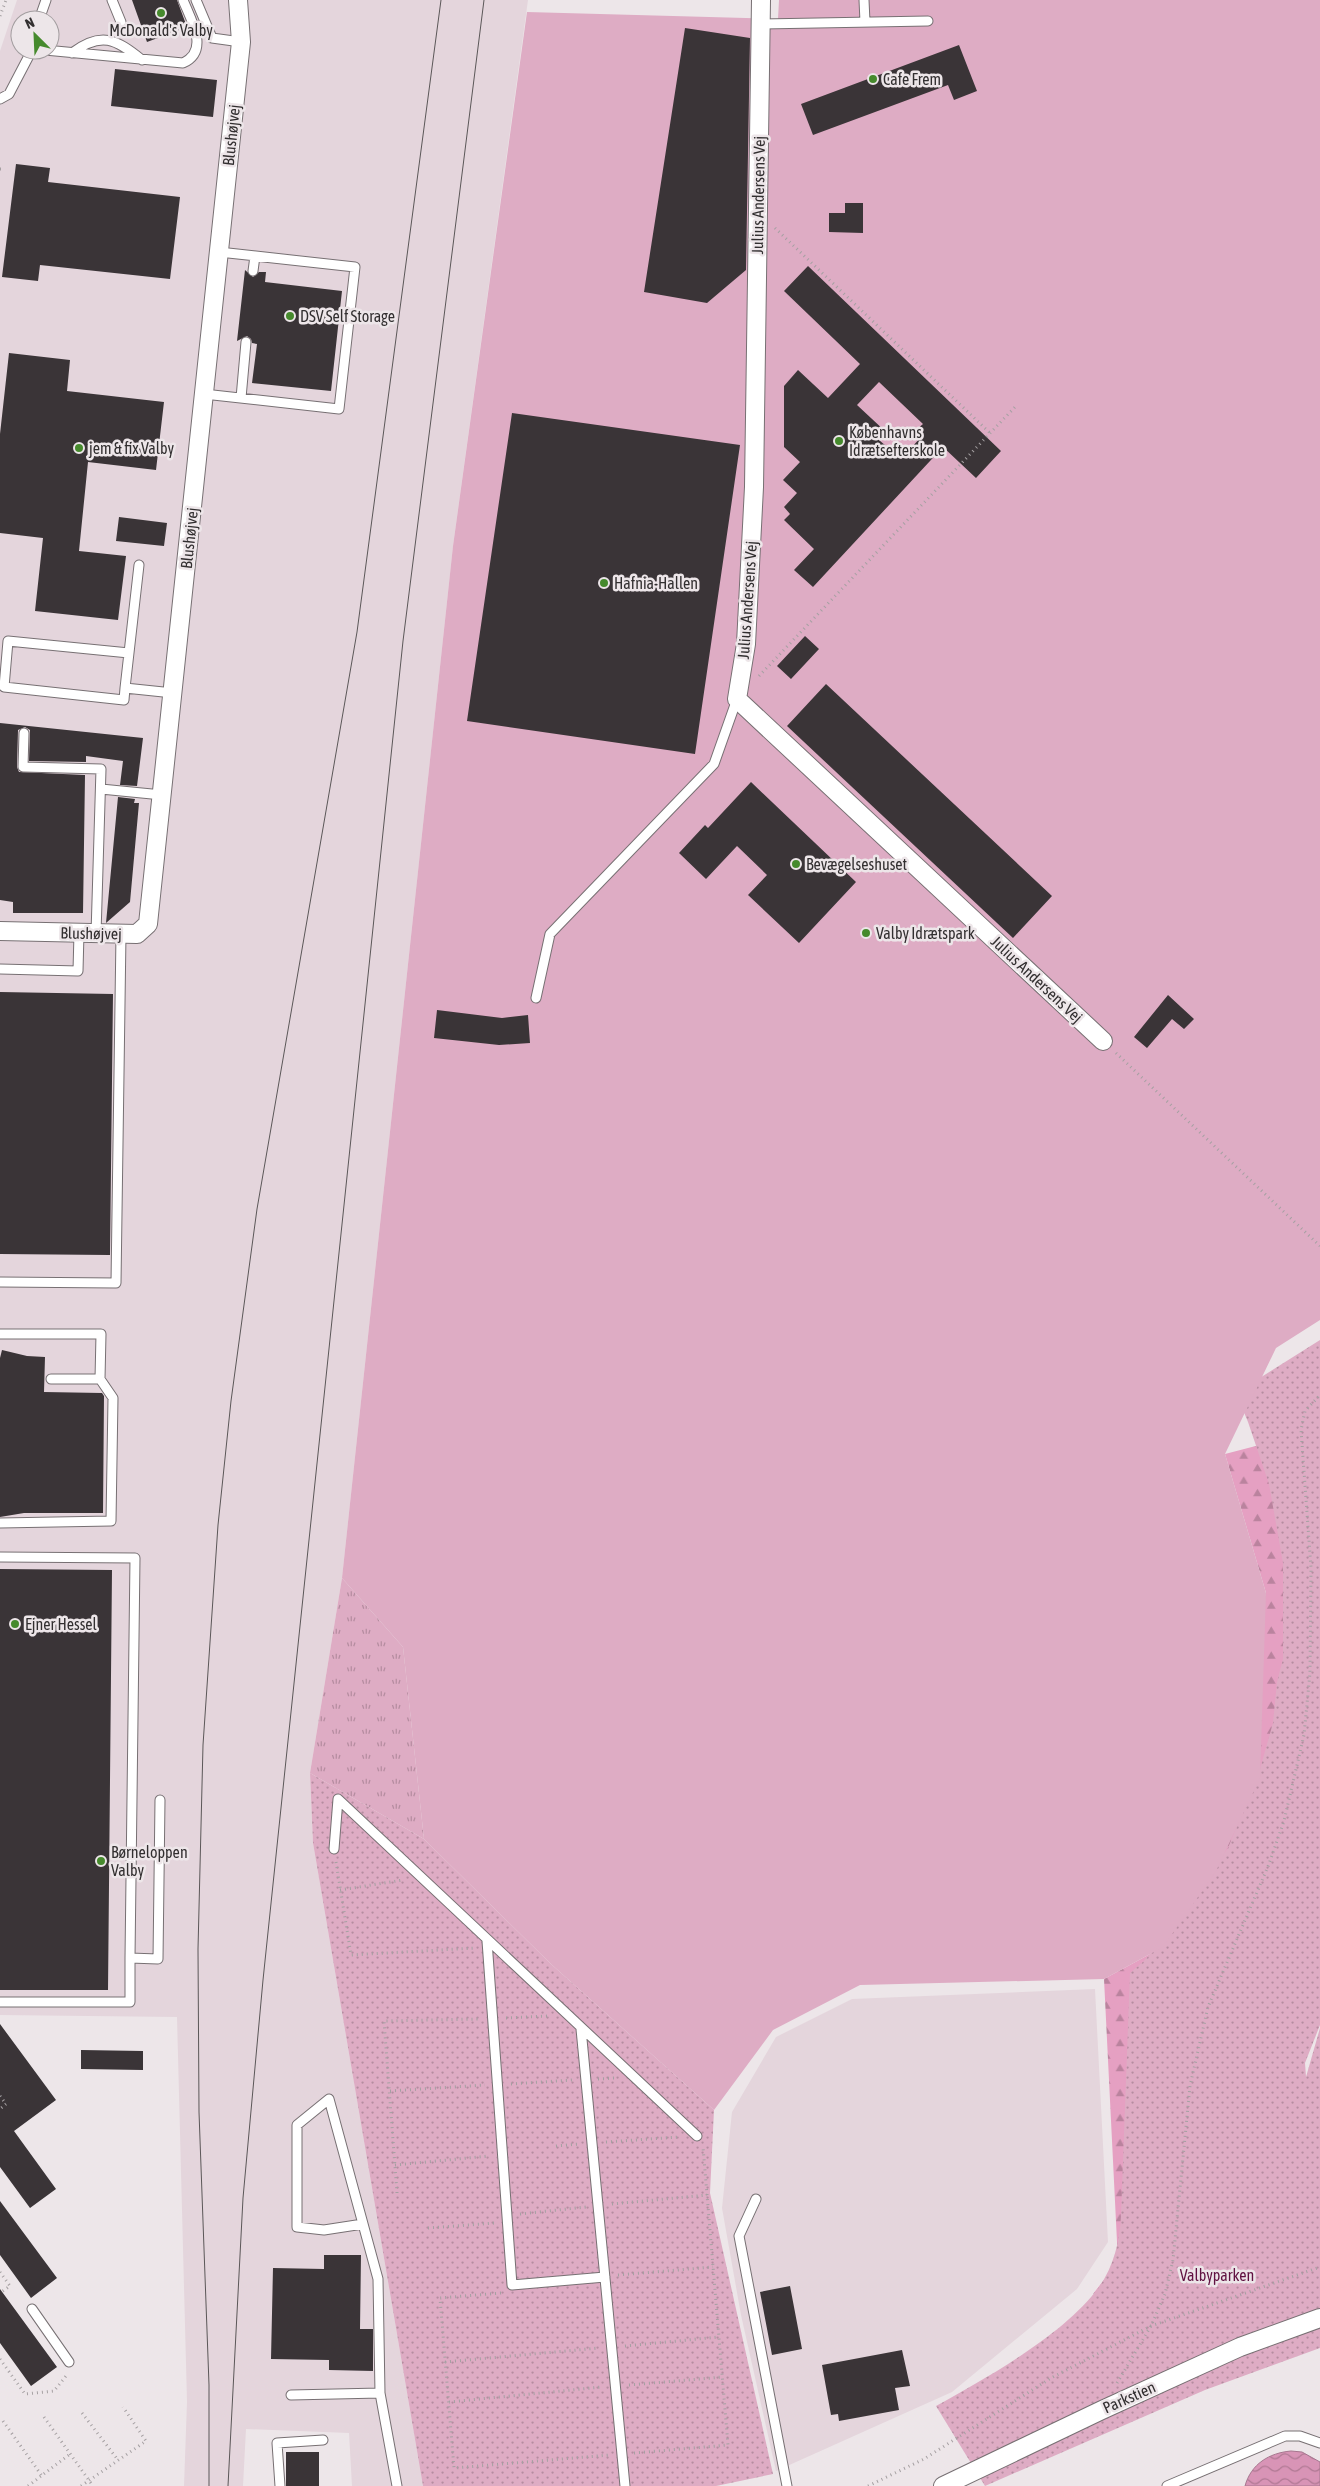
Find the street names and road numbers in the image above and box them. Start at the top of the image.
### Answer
street label: Blushøjvej [219,103,244,167]
street label: Julius Andersens Vej [748,136,769,254]
street label: Blushøjvej [177,506,202,570]
street label: Julius Andersens Vej [734,540,761,660]
street label: Blushøjvej [60,923,122,944]
street label: Julius Andersens Vej [987,932,1086,1027]
street label: Parkstien [1100,2377,1158,2417]

